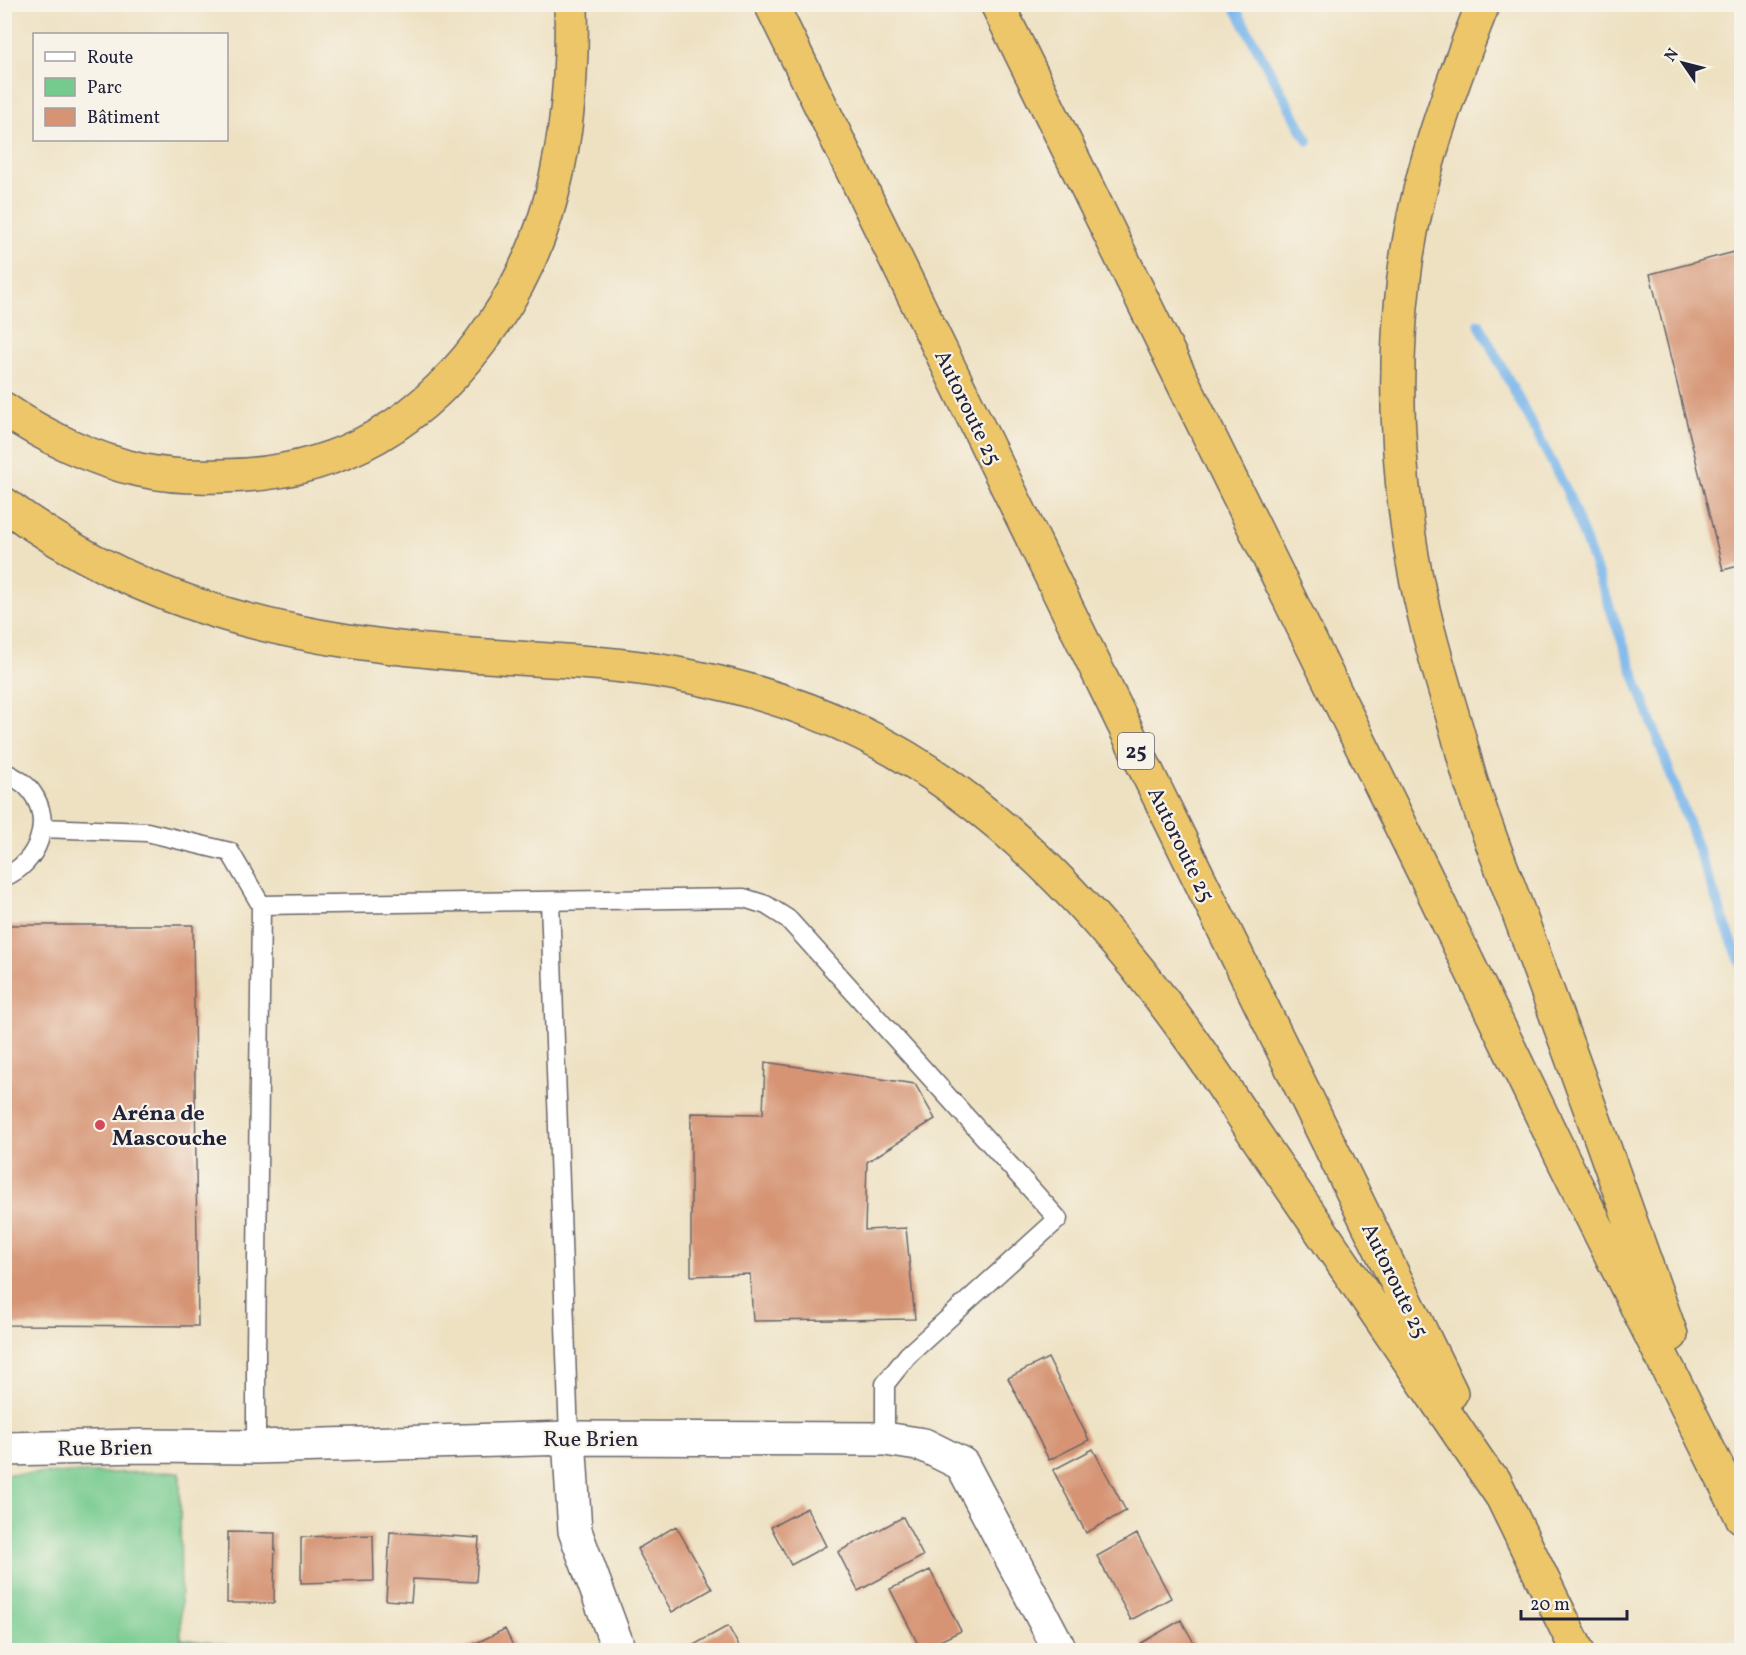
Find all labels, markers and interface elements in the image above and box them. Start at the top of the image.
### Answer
legend [33,33,228,141]
north arrow [1653,33,1713,93]
text: N [1660,44,1685,67]
text: Route [87,46,133,71]
text: Parc [87,76,122,101]
text: Bâtiment [87,106,160,131]
street label: Autoroute 25 [925,345,1008,471]
road number: 25 [1118,733,1154,769]
street label: Autoroute 25 [1138,782,1221,908]
place label: Aréna de Mascouche [112,1099,227,1155]
marker: Aréna de Mascouche [93,1118,107,1132]
street label: Autoroute 25 [1352,1218,1435,1344]
street label: Rue Brien [543,1425,639,1456]
street label: Rue Brien [57,1433,153,1466]
scale bar [1521,1583,1628,1621]
text: 20 m [1530,1593,1570,1618]

